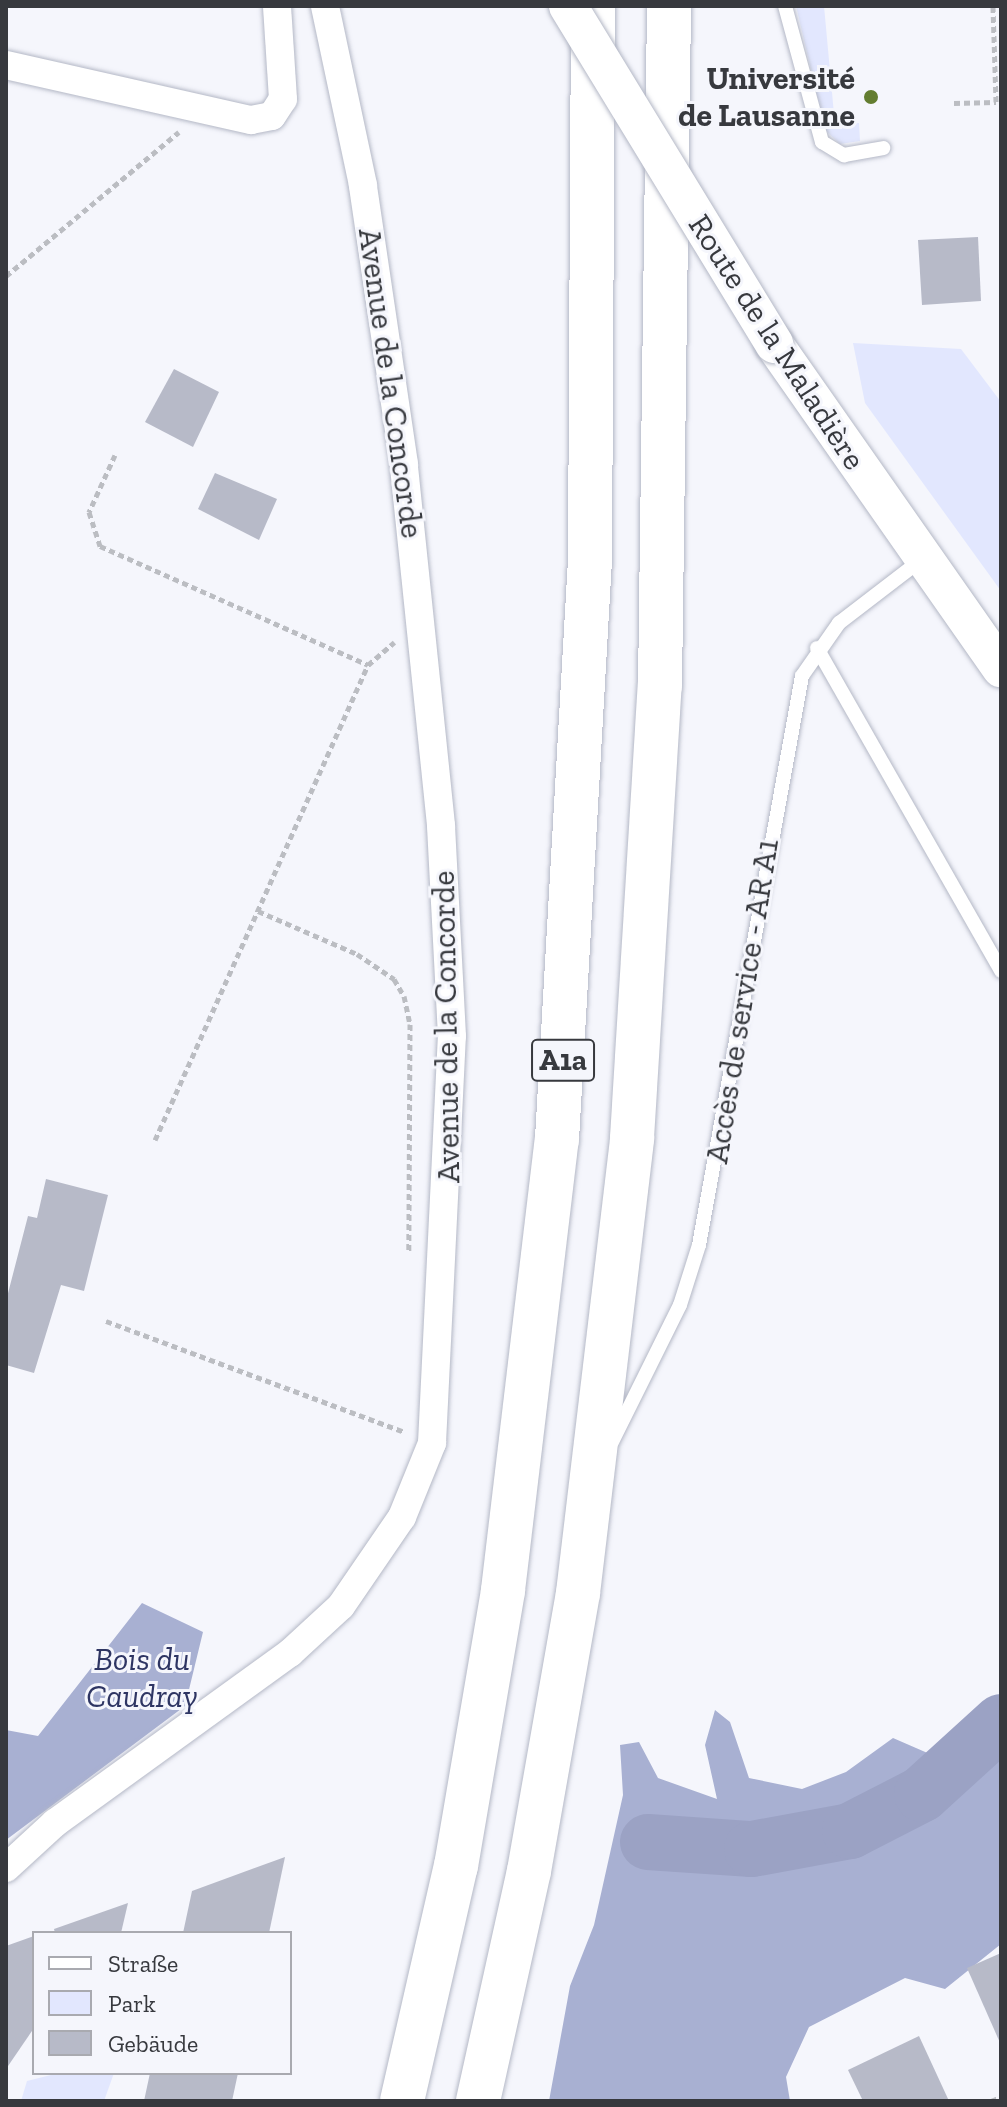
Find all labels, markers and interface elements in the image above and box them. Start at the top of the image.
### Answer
place label: Université de Lausanne [678,60,855,135]
marker: Université de Lausanne [862,88,880,106]
street label: Route de la Maladière [680,207,874,477]
street label: Avenue de la Concorde [350,226,432,540]
street label: Accès de service - AR A1 [697,835,787,1167]
street label: Avenue de la Concorde [424,870,468,1184]
road number: A1a [531,1034,595,1086]
park label: Bois du Caudray [86,1641,198,1716]
legend [32,1931,292,2075]
text: Straße [108,1949,178,1978]
text: Park [108,1989,156,2018]
text: Gebäude [108,2029,198,2058]

